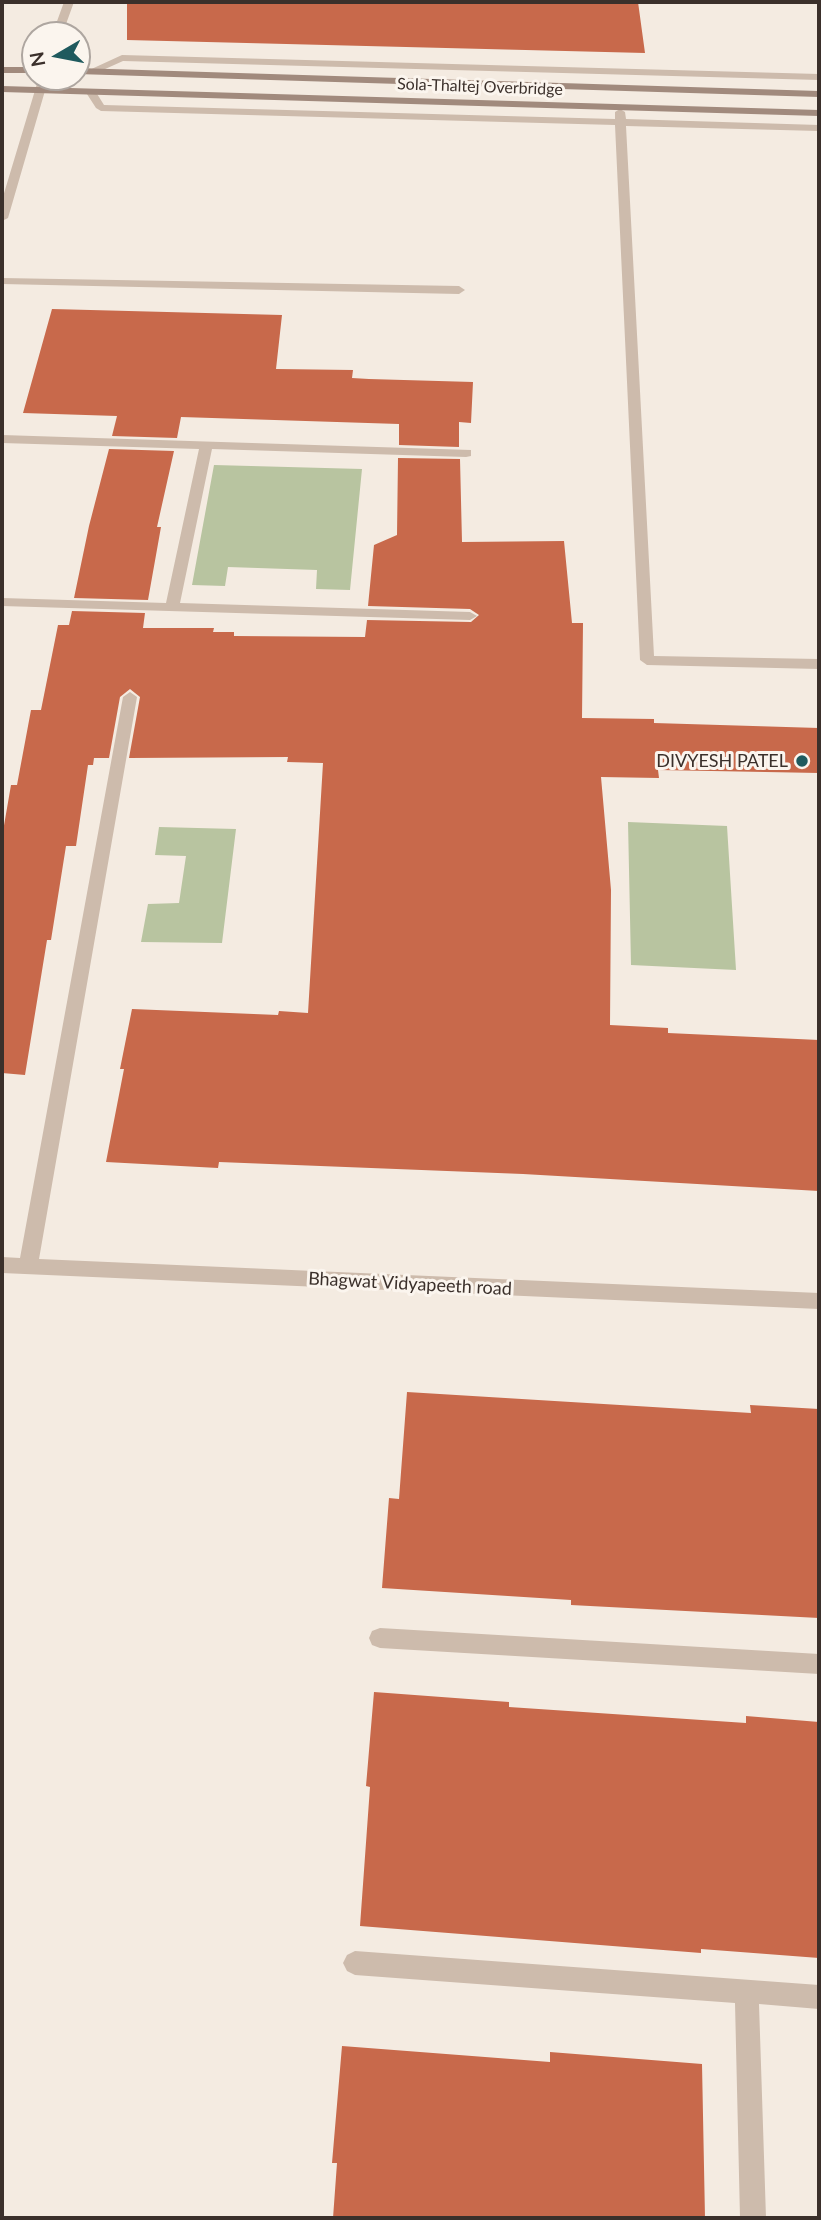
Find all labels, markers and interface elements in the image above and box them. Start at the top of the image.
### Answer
north arrow [21,21,91,91]
text: N [24,50,49,69]
street label: Sola-Thaltej Overbridge [397,75,563,99]
place label: DIVYESH PATEL [656,750,788,772]
marker: DIVYESH PATEL [794,753,810,769]
street label: Bhagwat Vidyapeeth road [308,1268,512,1300]

